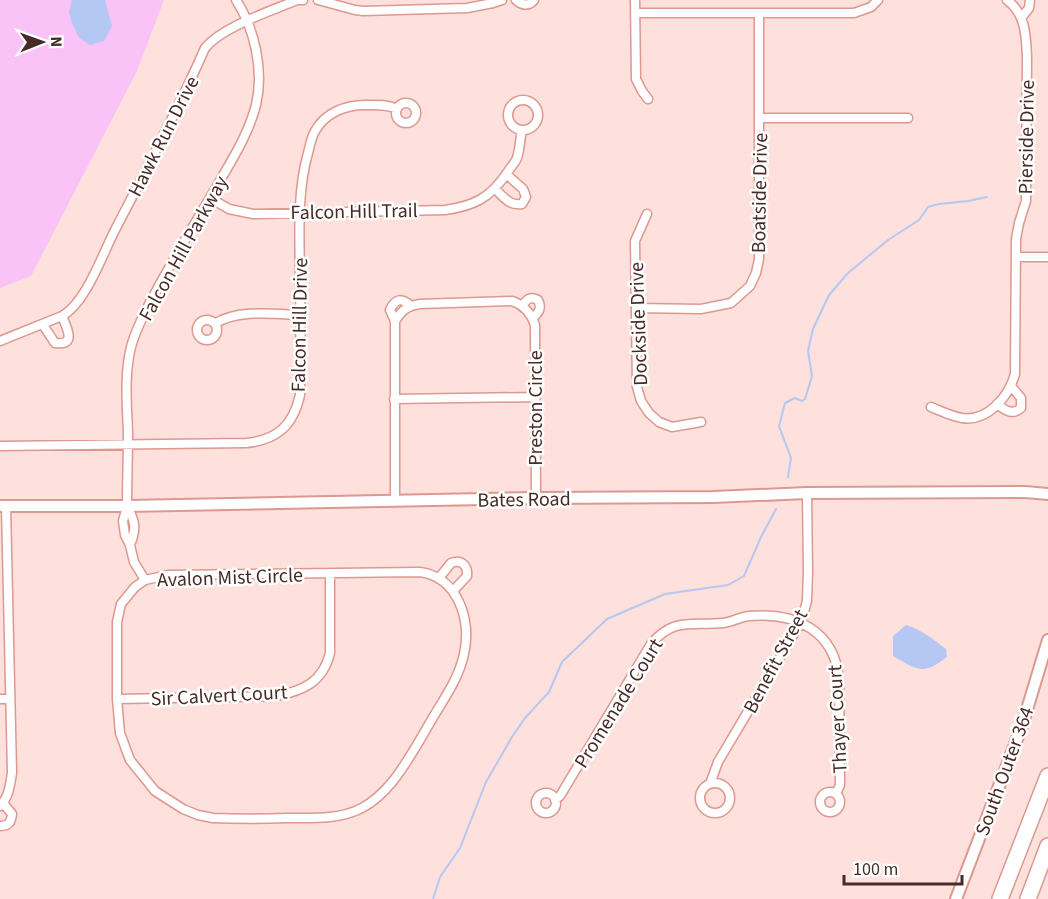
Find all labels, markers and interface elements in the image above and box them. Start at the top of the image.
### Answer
north arrow [12,12,72,72]
text: N [45,36,67,47]
street label: Hawk Run Drive [121,71,206,202]
street label: Pierside Drive [1012,79,1042,195]
street label: Boatside Drive [745,133,775,253]
street label: Falcon Hill Parkway [132,170,236,326]
street label: Falcon Hill Trail [290,197,418,227]
street label: Falcon Hill Drive [285,258,315,392]
street label: Dockside Drive [623,262,655,386]
street label: Preston Circle [522,350,550,466]
street label: Bates Road [477,485,571,515]
street label: Avalon Mist Circle [157,561,304,595]
street label: Benefit Street [737,604,815,718]
street label: Promenade Court [568,633,670,774]
street label: Thayer Court [821,664,855,774]
street label: Sir Calvert Court [150,678,288,714]
street label: South Outer 364 [969,703,1041,840]
scale bar [844,848,962,886]
text: 100 m [853,857,898,882]

